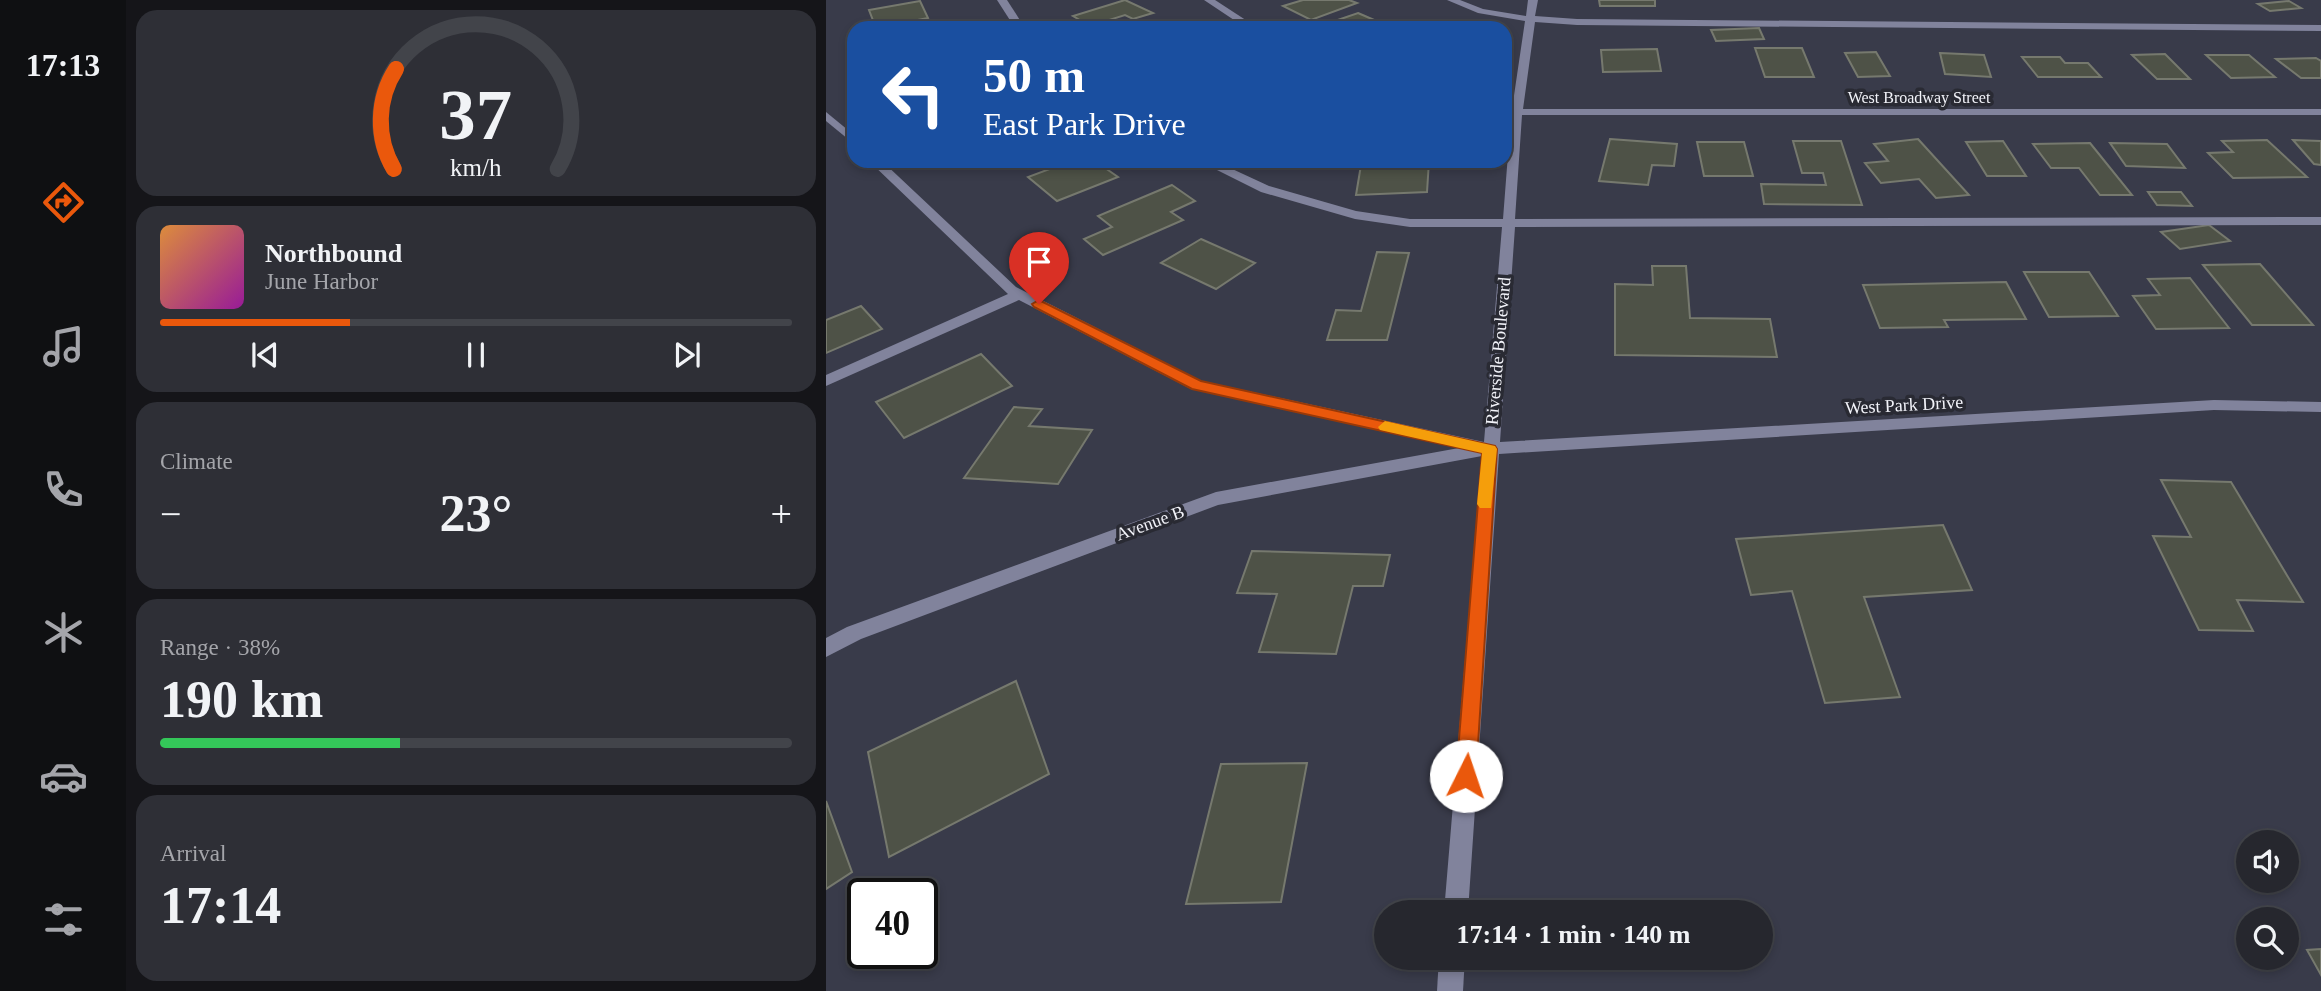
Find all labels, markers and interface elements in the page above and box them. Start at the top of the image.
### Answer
text: 17:13 [26,47,100,83]
text: 50 m [983,48,1085,103]
icon: left [868,49,959,140]
text: 37 [440,74,512,155]
street label: West Broadway Street [1848,89,1991,107]
text: East Park Drive [983,106,1186,142]
text: km/h [450,154,502,181]
icon: directions [39,178,88,227]
pin [1009,232,1069,304]
text: Northbound [265,239,402,268]
icon: arrive [1020,243,1058,281]
text: June Harbor [265,269,378,294]
street label: Riverside Boulevard [1482,276,1514,426]
icon: music [39,322,88,371]
icon: previous [246,336,284,374]
icon: pause [457,336,495,374]
icon: next [668,336,706,374]
street label: West Park Drive [1844,392,1964,418]
text: Climate [160,449,233,474]
icon: phone [39,465,88,514]
text: 23° [440,485,512,542]
text: − [160,493,181,535]
text: + [771,493,792,535]
street label: Avenue B [1113,501,1187,545]
icon: climate [39,608,88,657]
text: Range · 38% [160,635,280,660]
text: 190 km [160,671,323,728]
position arrow [1429,739,1503,813]
icon: car [39,752,88,801]
map controls [2236,830,2299,970]
button: sound [2236,830,2299,893]
text: Arrival [160,841,226,866]
text: 17:14 [160,877,281,934]
speed limit sign: 40 [847,878,938,969]
icon: filters [39,895,88,944]
button: search [2236,907,2299,970]
text: 17:14 · 1 min · 140 m [1457,920,1691,949]

